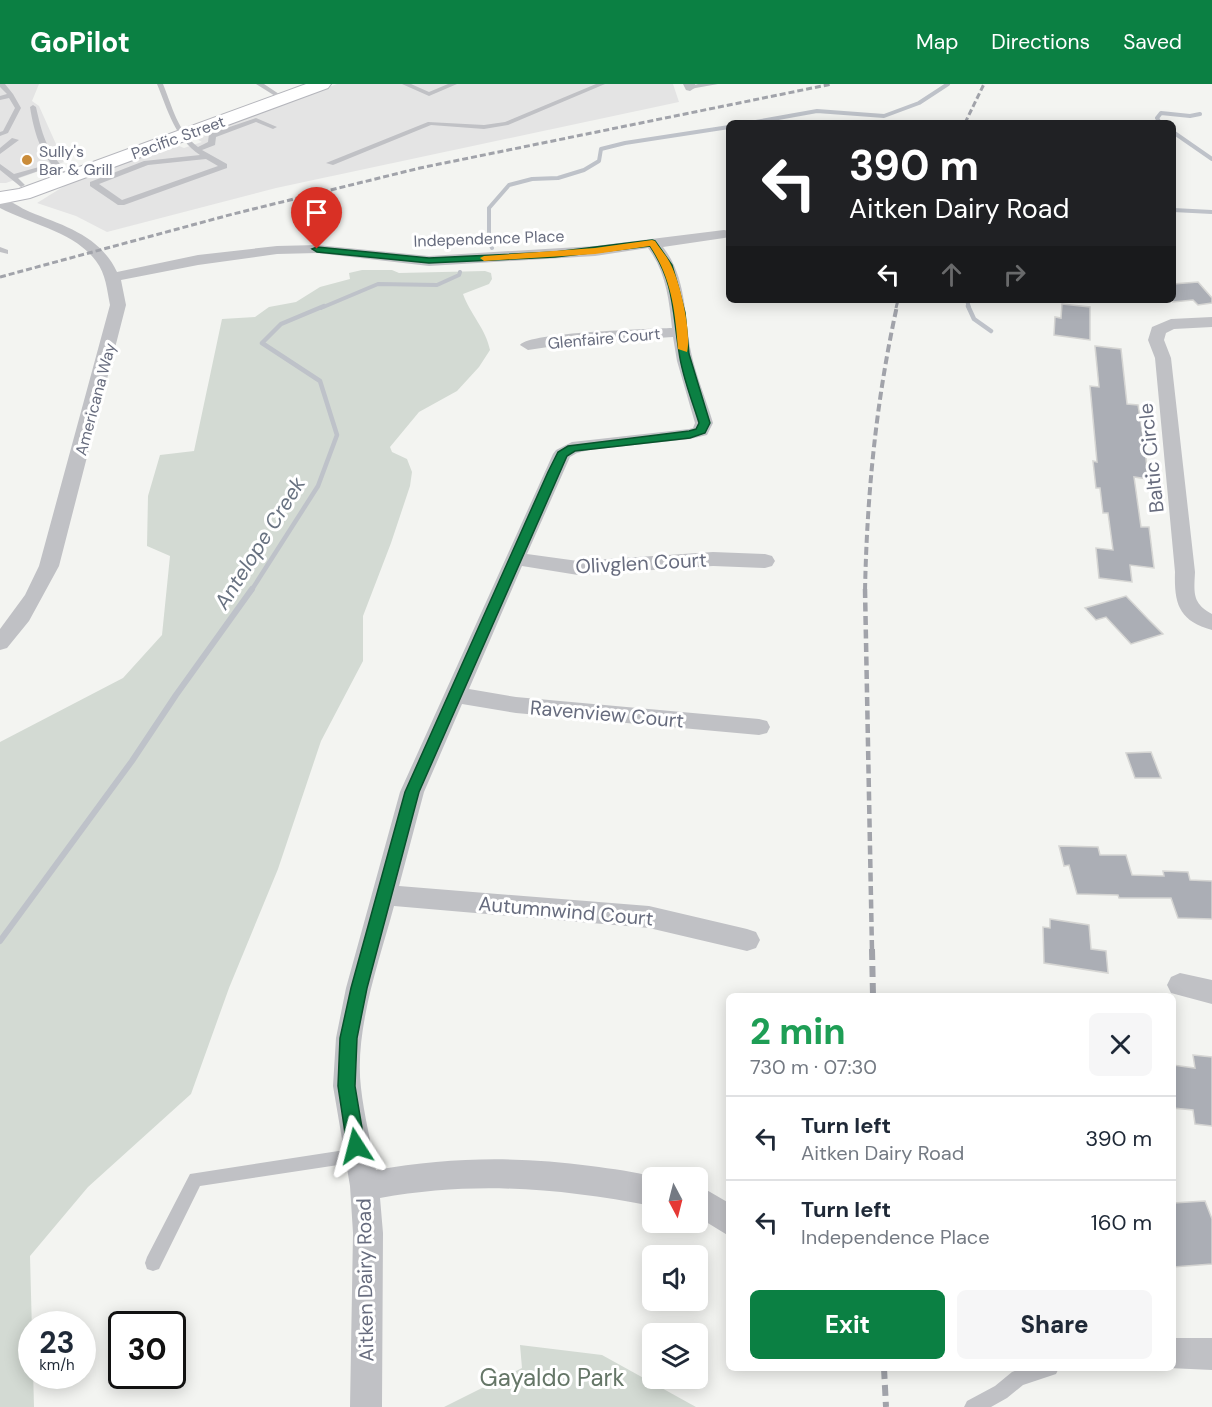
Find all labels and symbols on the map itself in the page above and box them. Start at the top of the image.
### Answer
street label: Pacific Street [128,111,228,164]
place label: Sully's Bar & Grill [39,141,113,180]
marker: Sully's Bar & Grill [20,153,34,167]
pin [291,187,342,249]
street label: Independence Place [413,225,565,252]
street label: Glenfaire Court [547,323,661,354]
street label: Americana Way [70,340,121,458]
street label: Baltic Circle [1132,402,1170,514]
water label: Antelope Creek [208,471,312,615]
street label: Olivglen Court [575,547,708,579]
street label: Ravenview Court [529,694,685,734]
street label: Autumnwind Court [477,890,655,932]
position arrow [324,1114,388,1178]
north arrow [642,1167,708,1233]
street label: Aitken Dairy Road [351,1198,379,1362]
speed limit sign: 30 [108,1311,186,1389]
park label: Gayaldo Park [480,1362,624,1393]

